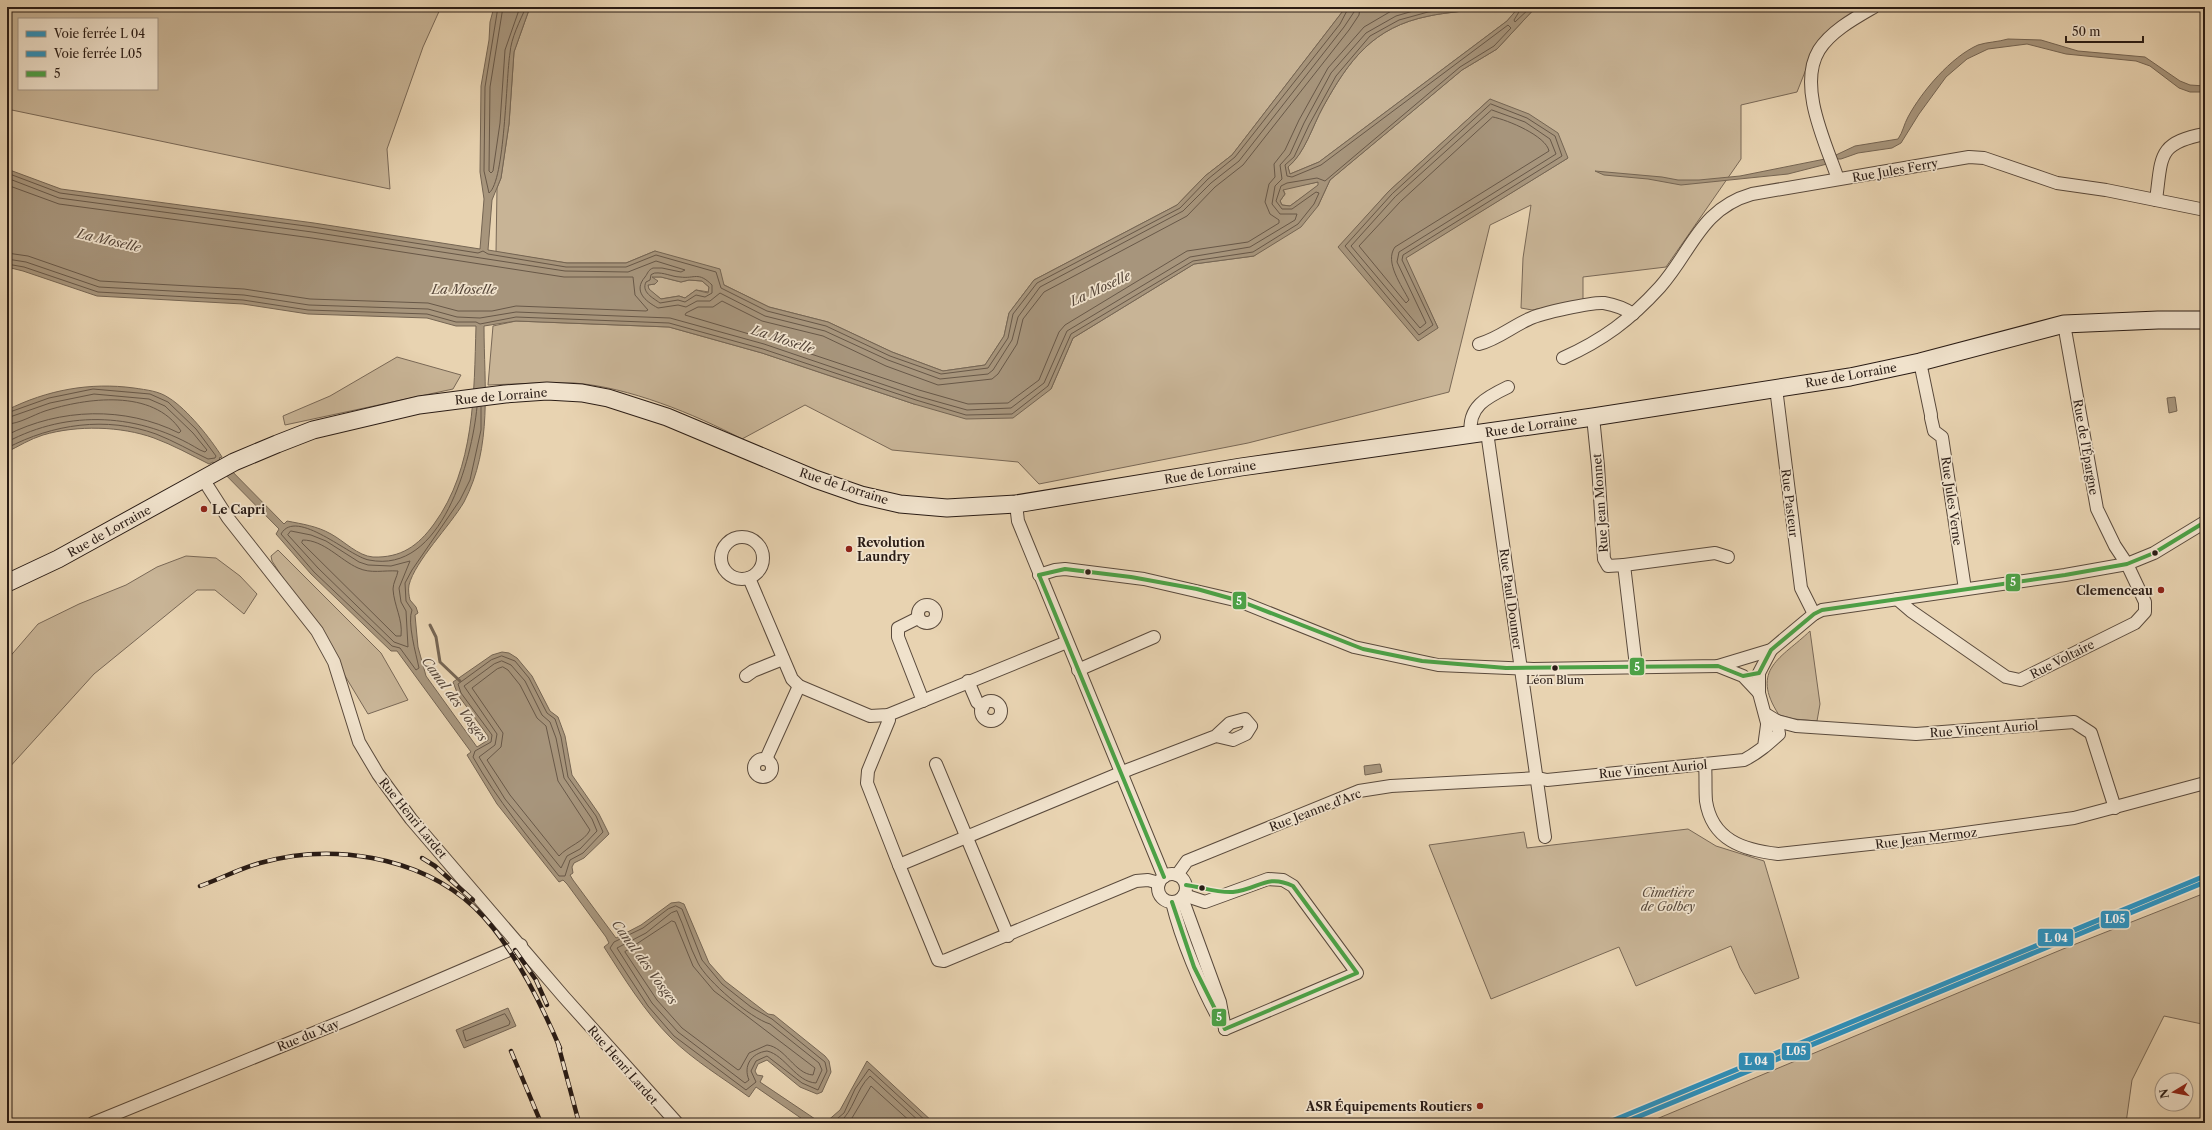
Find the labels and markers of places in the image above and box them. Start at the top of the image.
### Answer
place label: Le Capri [212,502,266,517]
marker: Le Capri [199,504,209,514]
place label: Revolution Laundry [857,535,926,564]
marker: Revolution Laundry [844,544,854,554]
unlabelled marker [2150,548,2160,558]
unlabelled marker [1083,567,1093,577]
place label: Clemenceau [2076,583,2153,598]
marker: Clemenceau [2156,585,2166,595]
marker: Léon Blum [1550,663,1560,673]
place label: Léon Blum [1526,673,1585,687]
unlabelled marker [1197,883,1207,893]
place label: ASR Équipements Routiers [1305,1098,1472,1114]
marker: ASR Équipements Routiers [1475,1101,1485,1111]

